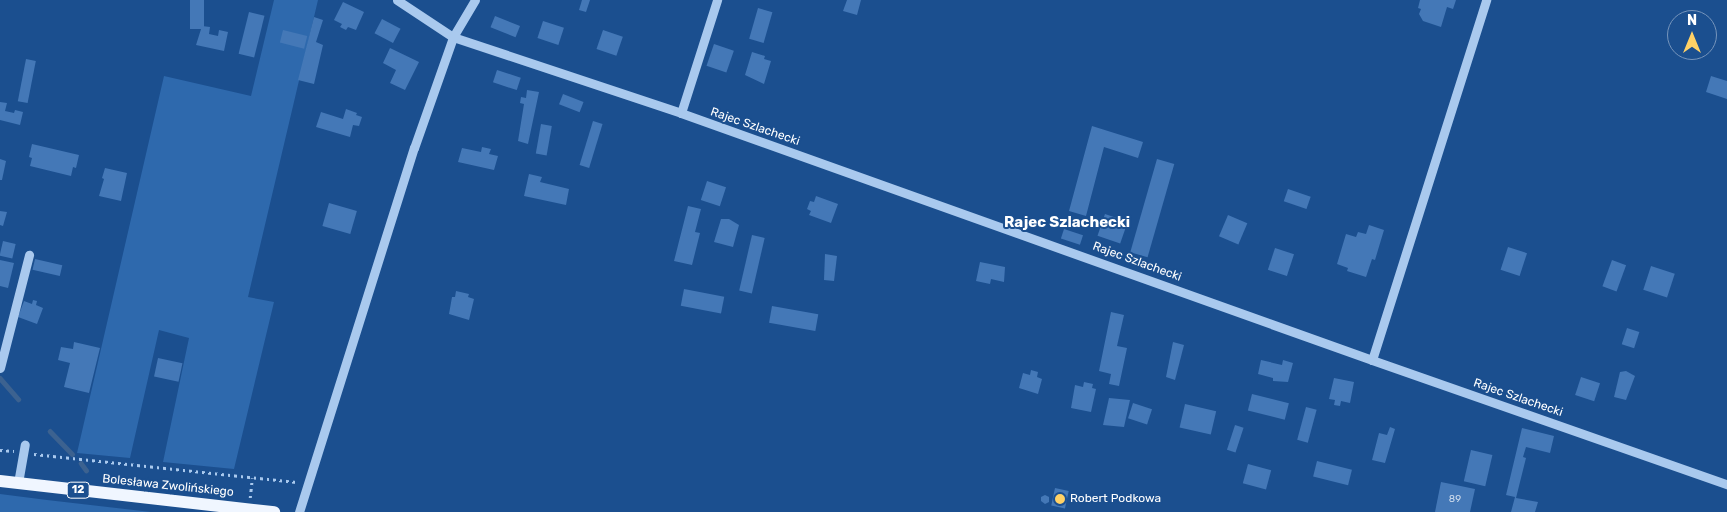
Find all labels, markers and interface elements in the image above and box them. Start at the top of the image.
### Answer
north arrow [1667,10,1717,60]
text: N [1687,12,1697,29]
street label: Rajec Szlachecki [708,105,802,149]
district label: Rajec Szlachecki [1004,214,1130,232]
street label: Rajec Szlachecki [1091,239,1183,285]
street label: Rajec Szlachecki [1471,376,1565,420]
street label: Bolesława Zwolińskiego [102,472,234,500]
road number: 12 [66,482,90,498]
place label: Robert Podkowa [1070,492,1161,506]
marker: Robert Podkowa [1054,493,1066,505]
house number: 89 [1449,494,1461,506]

